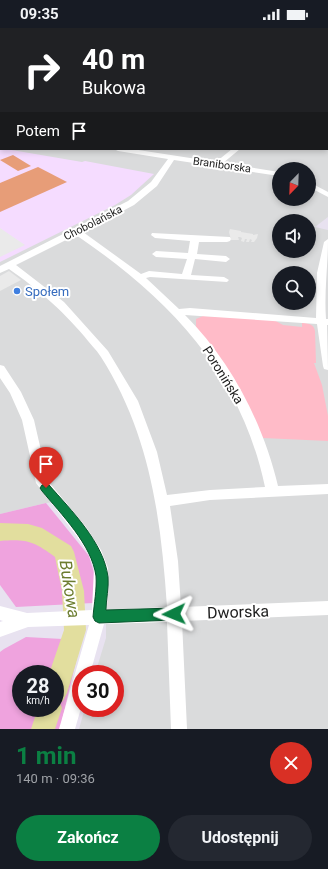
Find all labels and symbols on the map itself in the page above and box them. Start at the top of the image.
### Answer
street label: Braniborska [192,154,252,176]
north arrow [272,162,316,206]
street label: Chobolańska [62,203,124,243]
place label: Społem [25,284,69,299]
marker: Społem [12,286,22,296]
street label: Poronińska [199,343,247,407]
pin [29,447,63,488]
water label: Bukowa [56,559,84,619]
position arrow [153,593,195,635]
street label: Dworska [207,601,269,623]
speed limit sign: 30 [72,665,124,717]

